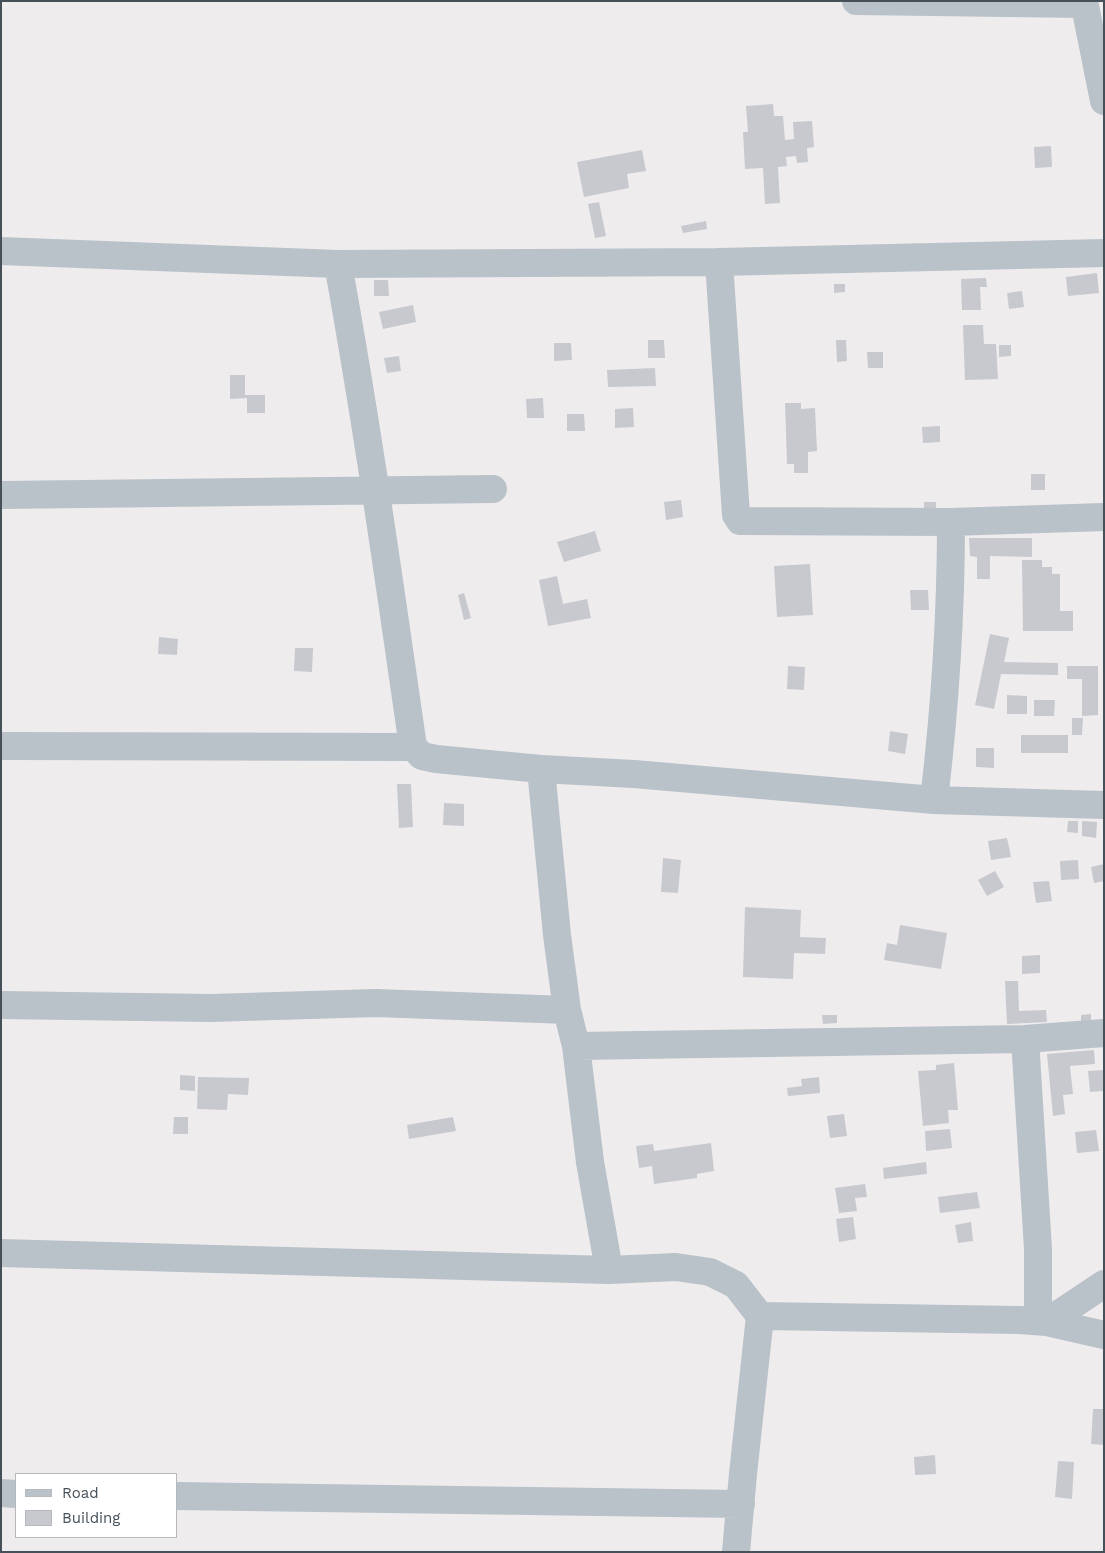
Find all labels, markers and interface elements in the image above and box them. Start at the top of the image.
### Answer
legend [15,1473,178,1538]
text: Road [62,1484,99,1502]
text: Building [62,1509,120,1527]

